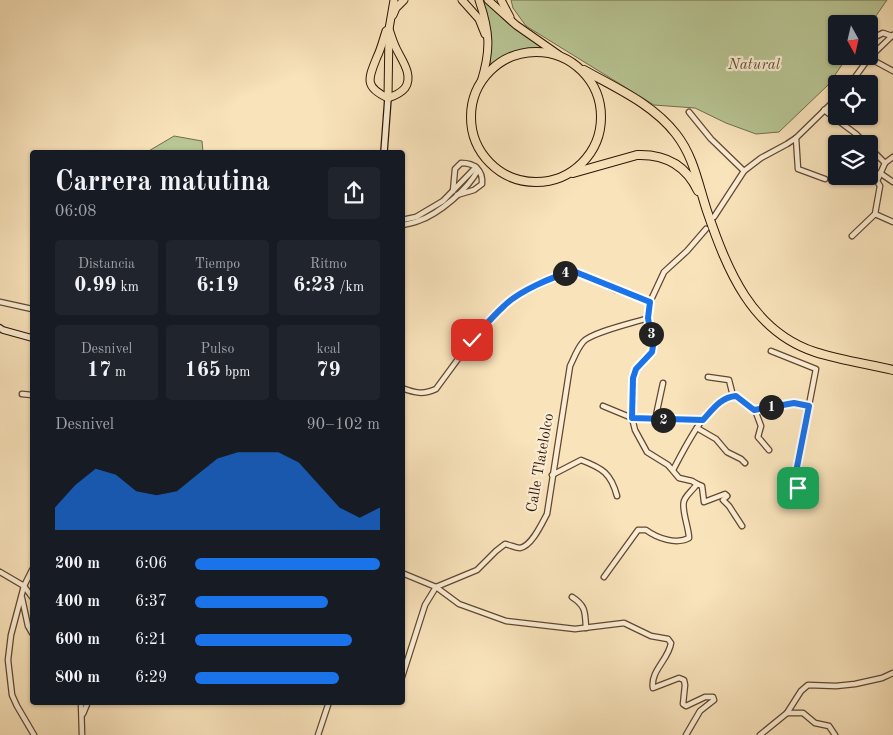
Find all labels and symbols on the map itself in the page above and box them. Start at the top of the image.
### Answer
north arrow [828,15,878,65]
park label: Natural [727,58,781,73]
pin: 4 [552,260,578,286]
pin [451,319,493,361]
pin: 3 [638,322,664,346]
pin: 1 [758,394,784,420]
pin: 2 [650,408,676,432]
street label: Calle Tlatelolco [525,412,557,514]
pin [777,467,819,509]

